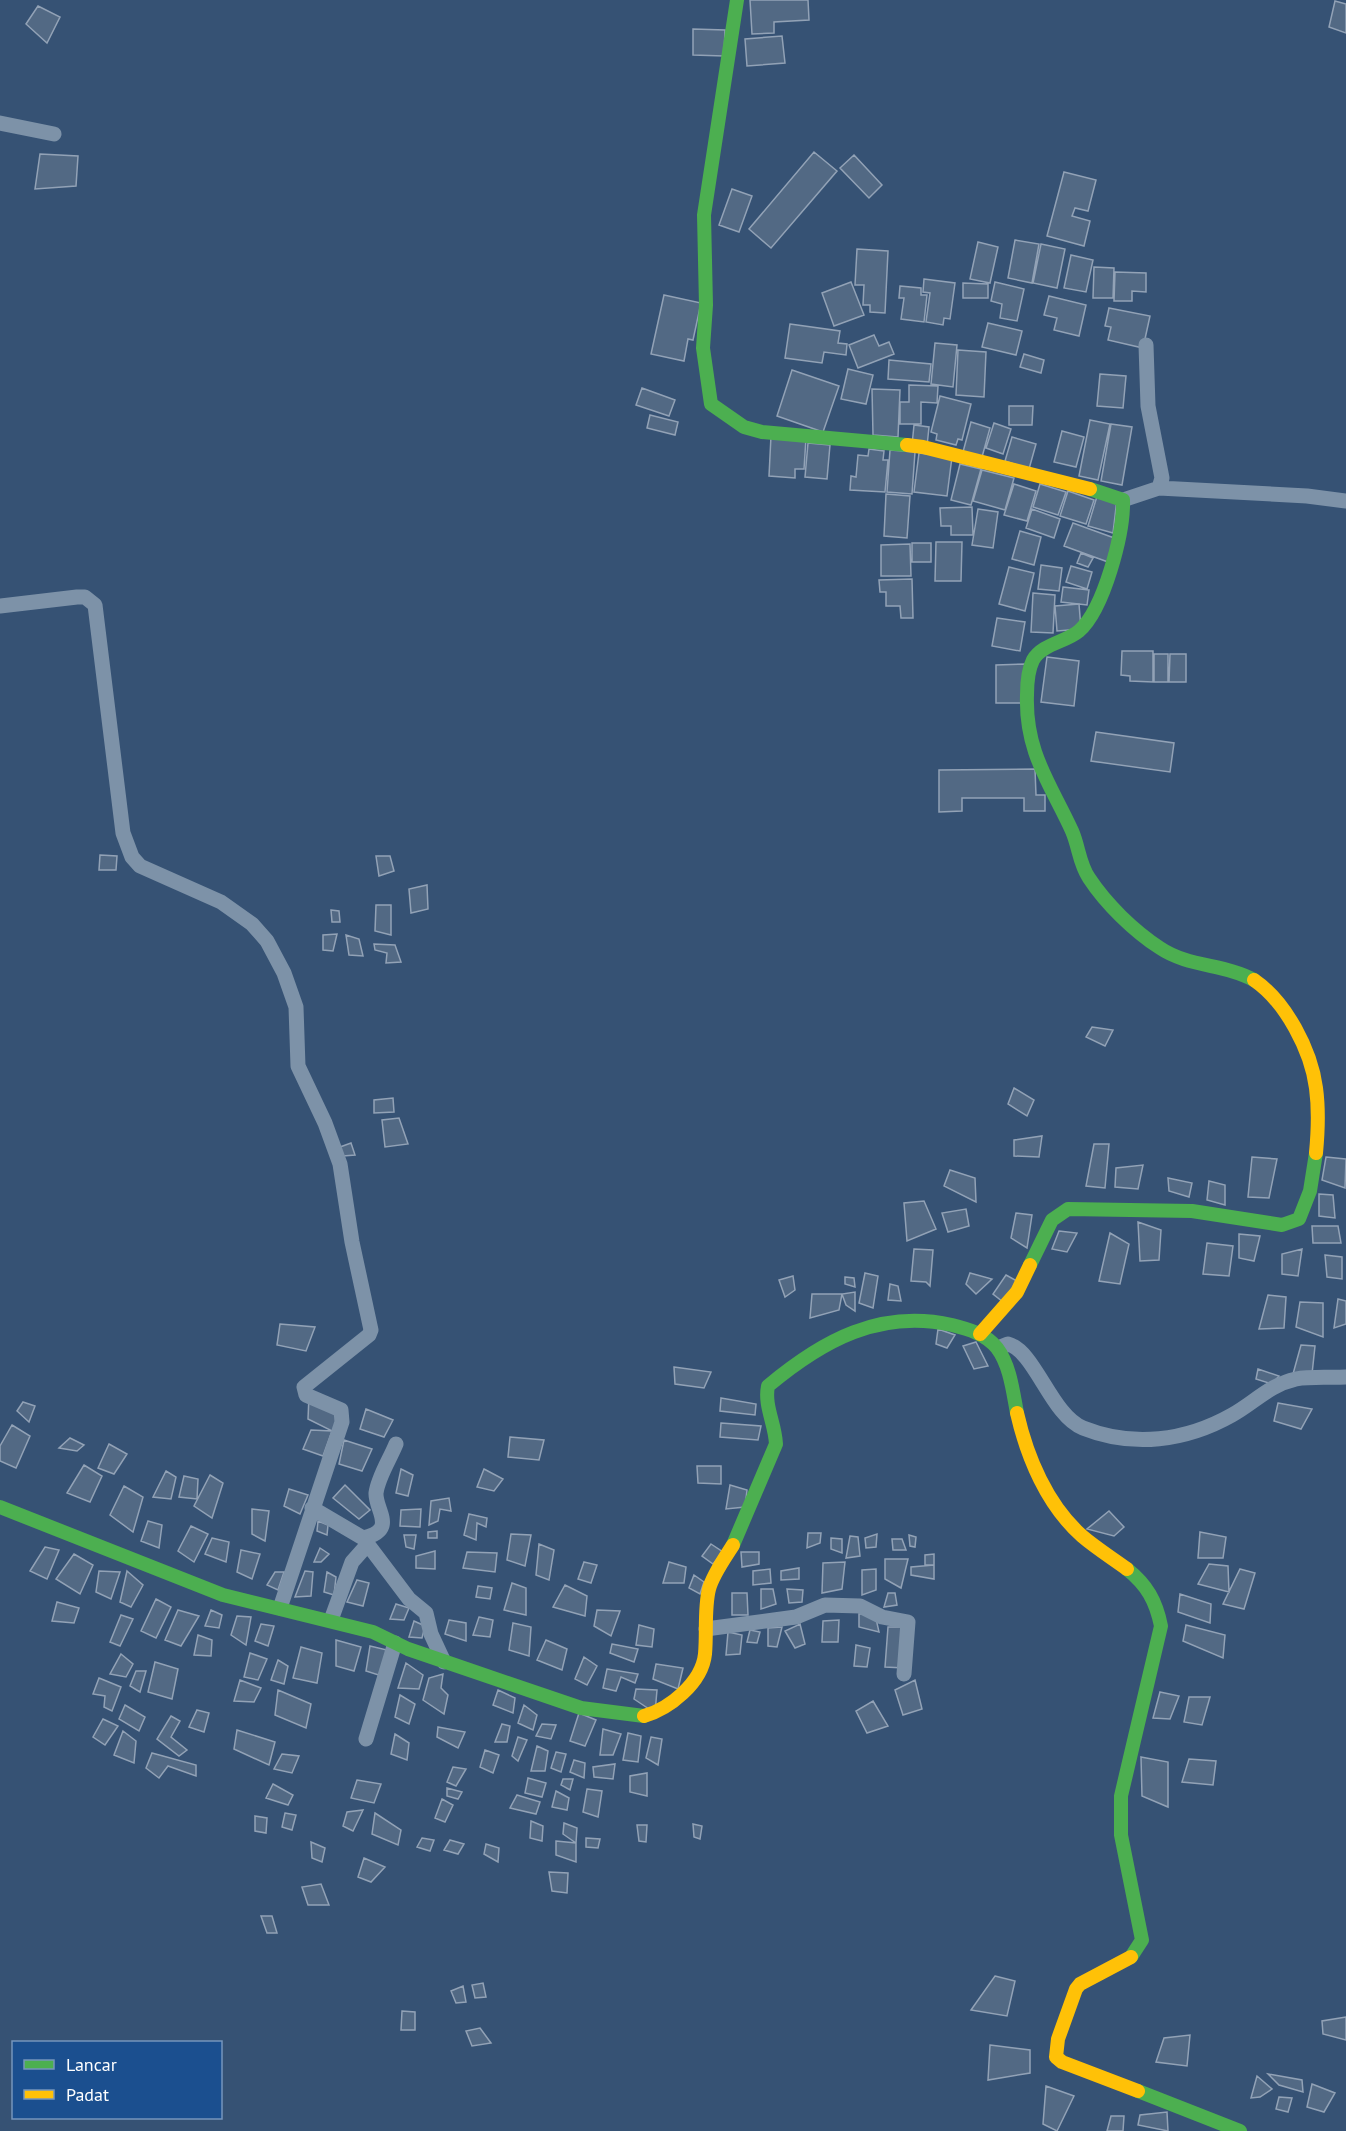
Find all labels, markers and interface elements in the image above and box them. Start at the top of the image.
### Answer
legend [12,2041,222,2119]
text: Lancar [66,2053,117,2076]
text: Padat [66,2083,109,2106]

